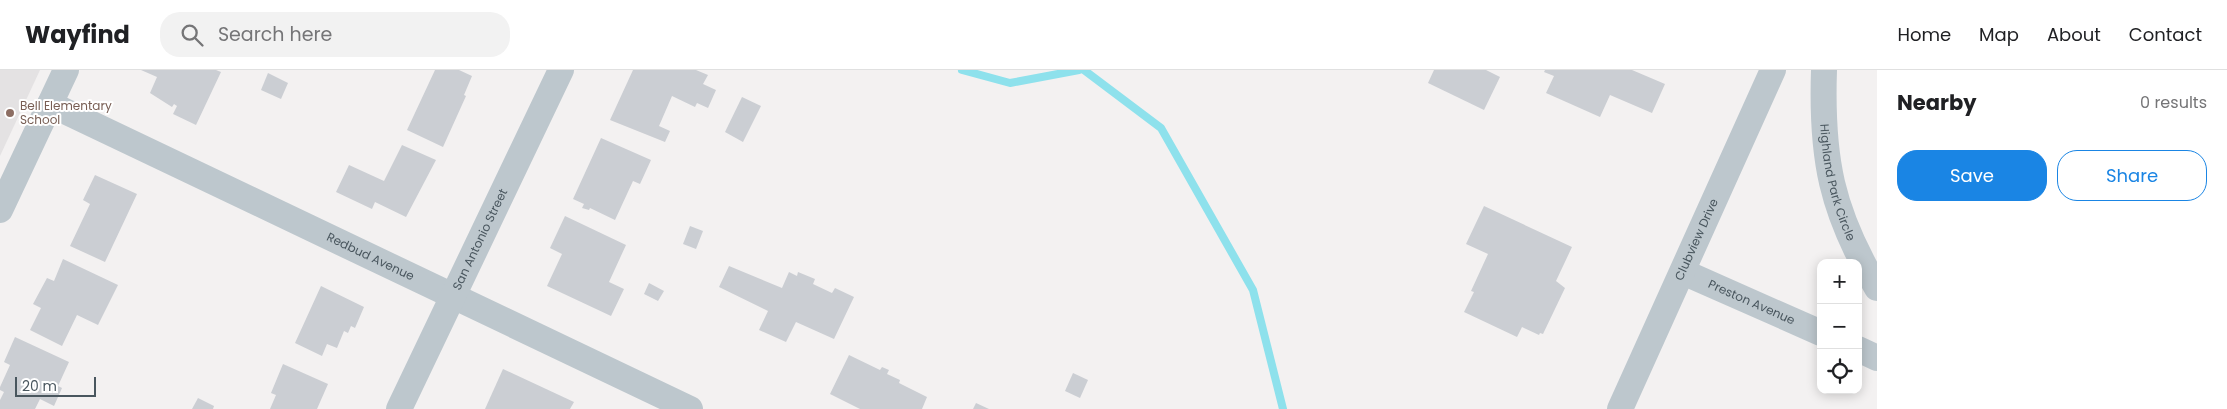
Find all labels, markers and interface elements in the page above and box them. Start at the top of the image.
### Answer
search box [160,12,510,57]
text: Wayfind [25,18,130,51]
icon: search [178,21,206,49]
text: Search here [218,21,332,48]
text: Home [1897,22,1951,47]
text: Map [1979,22,2019,47]
text: About [2047,22,2101,47]
text: Contact [2129,22,2202,47]
text: Nearby [1897,88,1977,117]
text: 0 results [2140,91,2207,114]
place label: Bell Elementary School [20,97,112,128]
marker: Bell Elementary School [4,107,16,119]
street label: Highland Park Circle [1816,123,1860,244]
button: Save [1897,150,2047,201]
button: Share [2057,150,2207,201]
street label: San Antonio Street [448,186,511,293]
street label: Clubview Drive [1670,196,1722,283]
street label: Redbud Avenue [324,228,417,284]
map controls [1817,259,1862,394]
button: + [1817,259,1862,304]
street label: Preston Avenue [1706,275,1798,328]
button: − [1817,304,1862,349]
button: locate [1817,349,1862,394]
scale bar [15,374,96,397]
text: 20 m [22,376,57,396]

